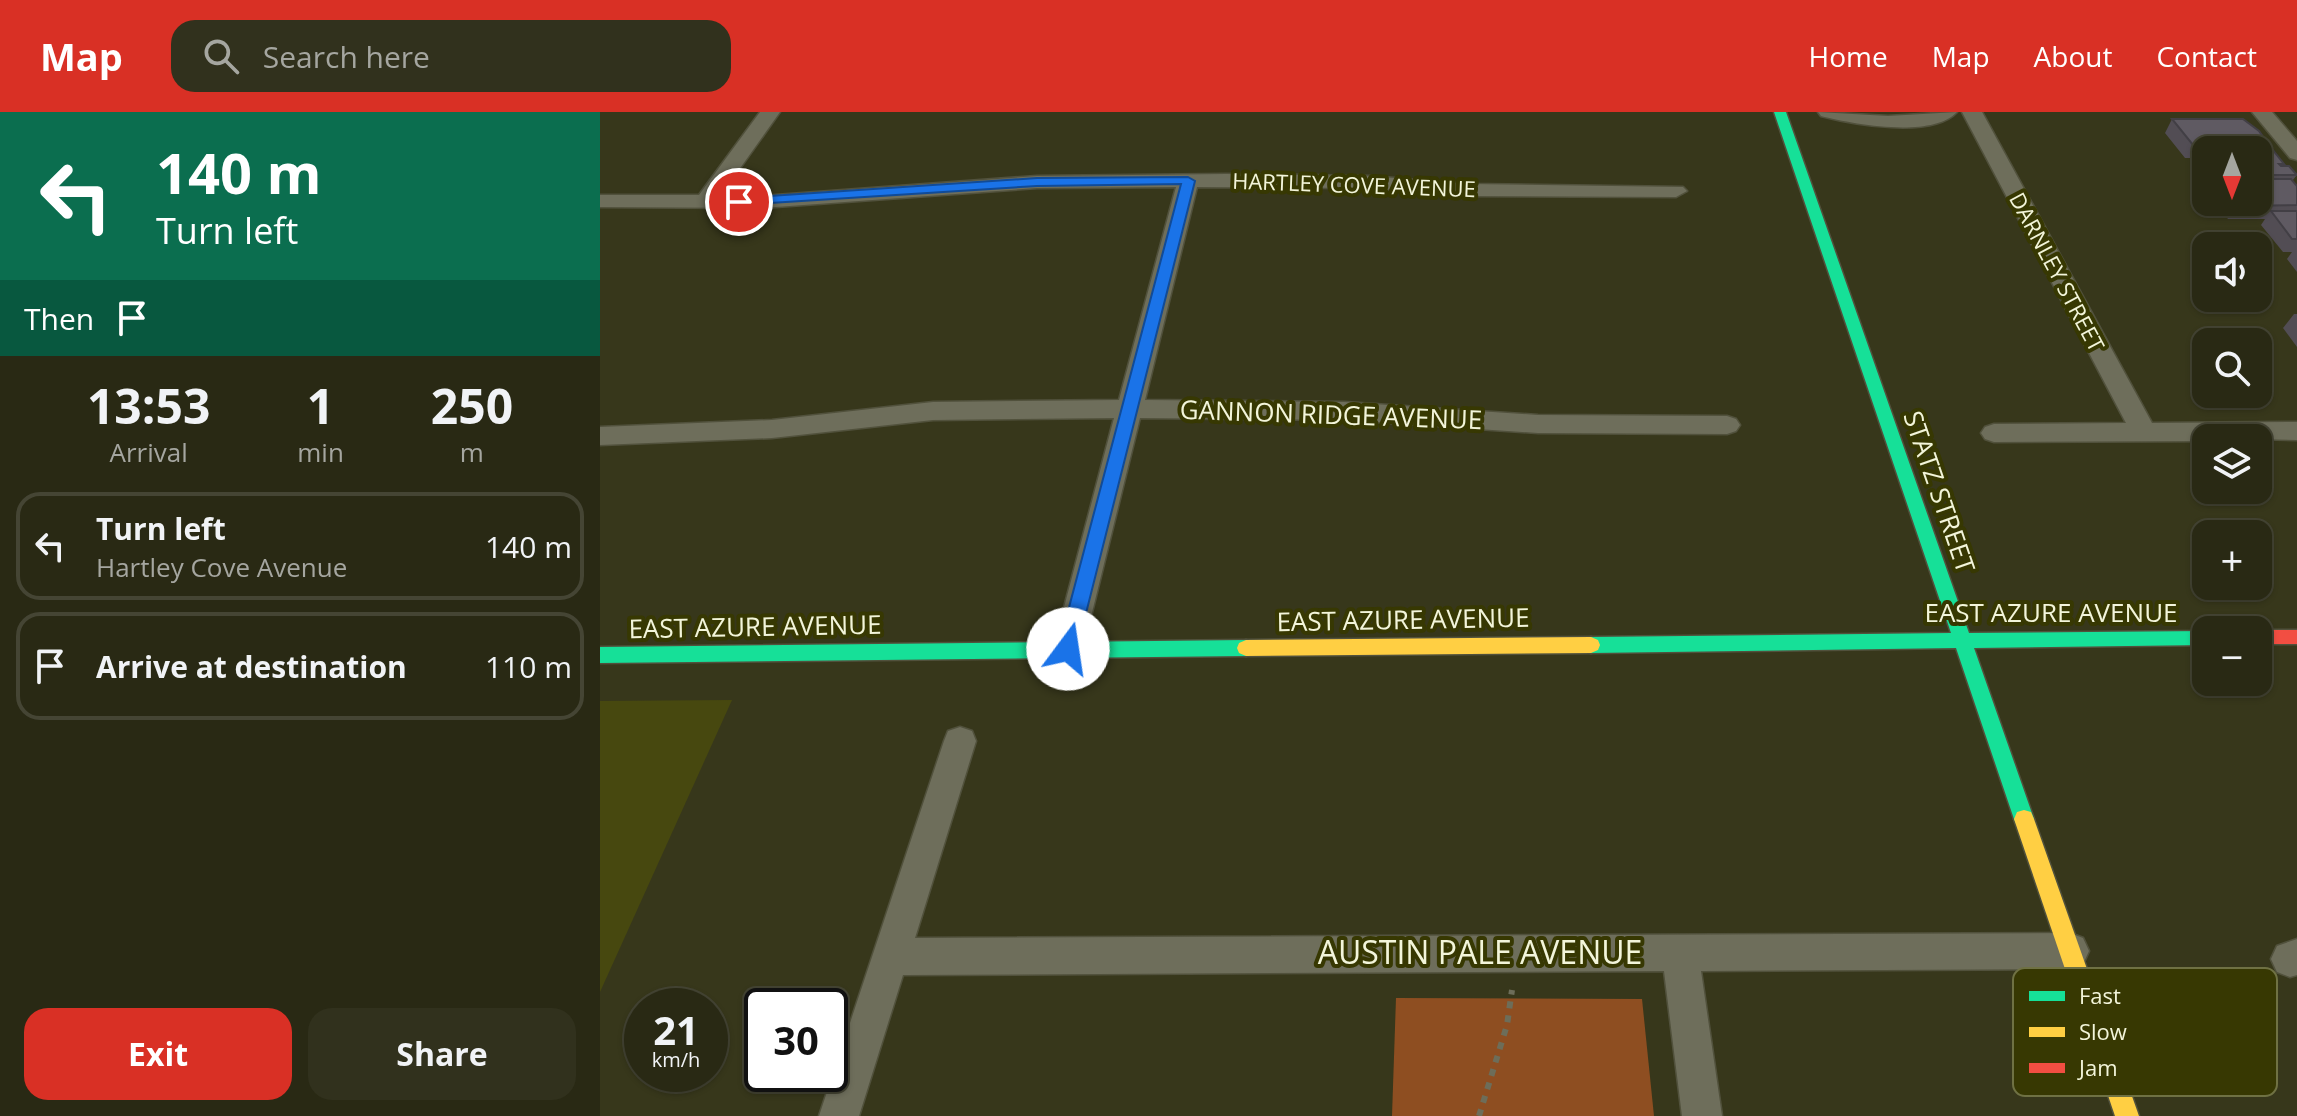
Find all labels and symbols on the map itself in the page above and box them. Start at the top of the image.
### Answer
north arrow [2192,136,2272,216]
street label: HARTLEY COVE AVENUE [1232,165,1476,203]
pin [705,168,773,236]
street label: DARNLEY STREET [2003,187,2112,356]
street label: GANNON RIDGE AVENUE [1179,391,1483,437]
street label: STATZ STREET [1895,406,1985,578]
street label: EAST AZURE AVENUE [1924,594,2178,630]
street label: EAST AZURE AVENUE [1276,599,1530,639]
street label: EAST AZURE AVENUE [628,606,882,646]
position arrow [1026,607,1110,691]
street label: AUSTIN PALE AVENUE [1318,930,1642,973]
legend [2013,968,2277,1096]
text: Fast [2079,980,2121,1010]
speed limit sign: 30 [744,988,848,1092]
text: Slow [2079,1016,2127,1046]
text: Jam [2077,1052,2118,1082]

